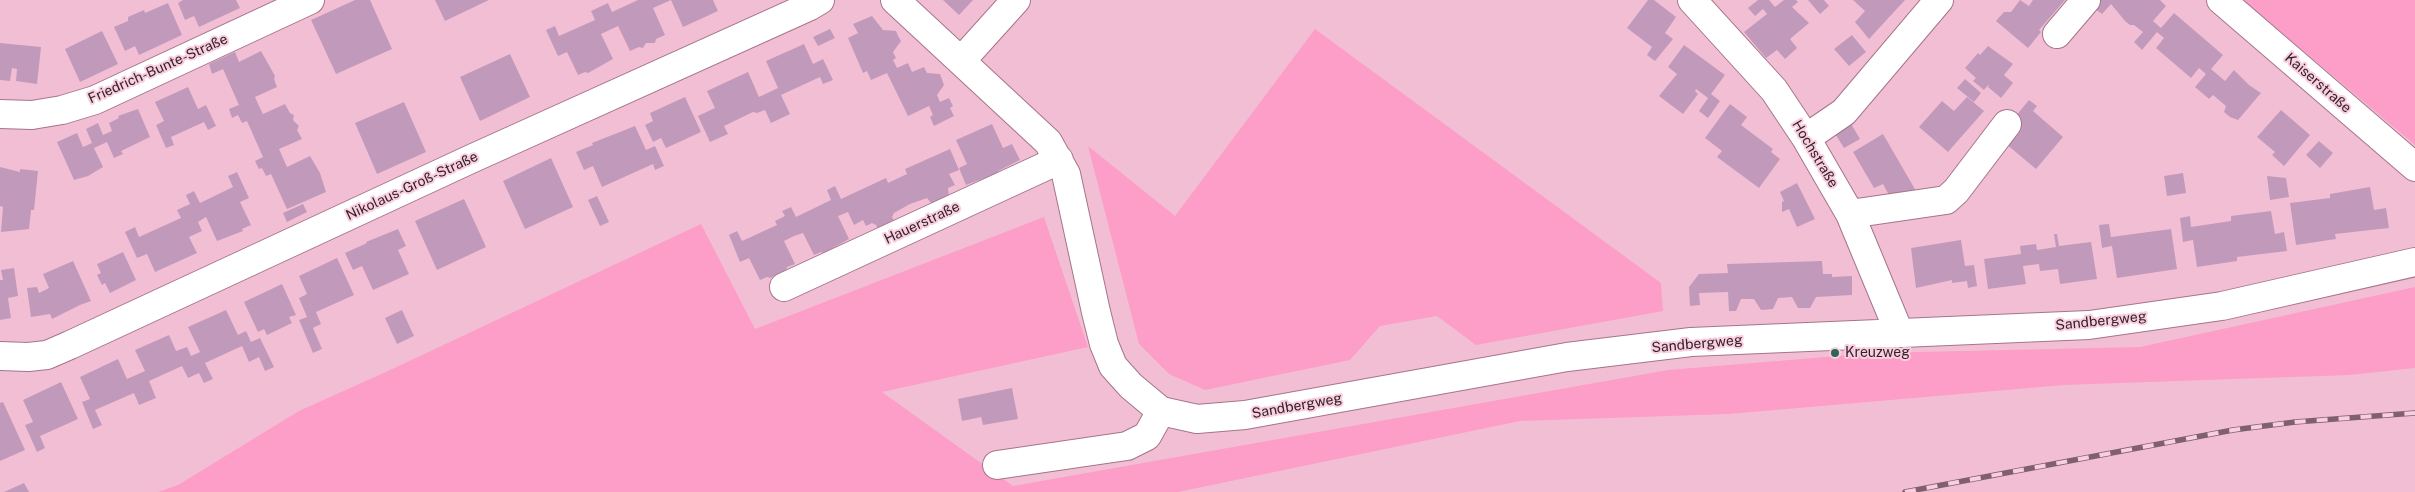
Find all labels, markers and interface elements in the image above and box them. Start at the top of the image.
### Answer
street label: Friedrich-Bunte-Straße [86,31,230,107]
street label: Kaiserstraße [2281,50,2355,116]
street label: Hochstraße [1788,117,1842,191]
street label: Nikolaus-Groß-Straße [343,148,481,224]
street label: Hauerstraße [882,198,962,248]
street label: Sandbergweg [2055,308,2147,334]
street label: Sandbergweg [1651,332,1743,356]
place label: Kreuzweg [1845,345,1910,361]
marker: Kreuzweg [1829,347,1841,359]
street label: Sandbergweg [1251,390,1343,422]

